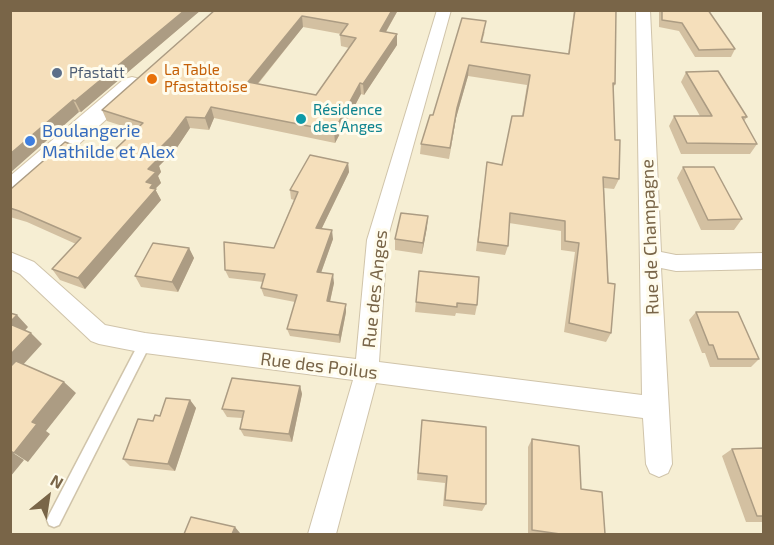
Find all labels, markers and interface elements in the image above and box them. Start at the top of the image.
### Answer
place label: La Table Pfastattoise [164,61,248,96]
place label: Pfastatt [69,64,125,82]
marker: Pfastatt [50,66,64,80]
marker: La Table Pfastattoise [145,72,159,86]
place label: Résidence des Anges [313,101,383,136]
marker: Résidence des Anges [294,112,308,126]
place label: Boulangerie Mathilde et Alex [42,120,175,162]
marker: Boulangerie Mathilde et Alex [23,134,37,148]
street label: Rue de Champagne [636,159,664,315]
street label: Rue des Anges [358,229,392,349]
street label: Rue des Poilus [259,348,379,384]
north arrow [18,467,78,527]
text: N [47,470,67,492]

